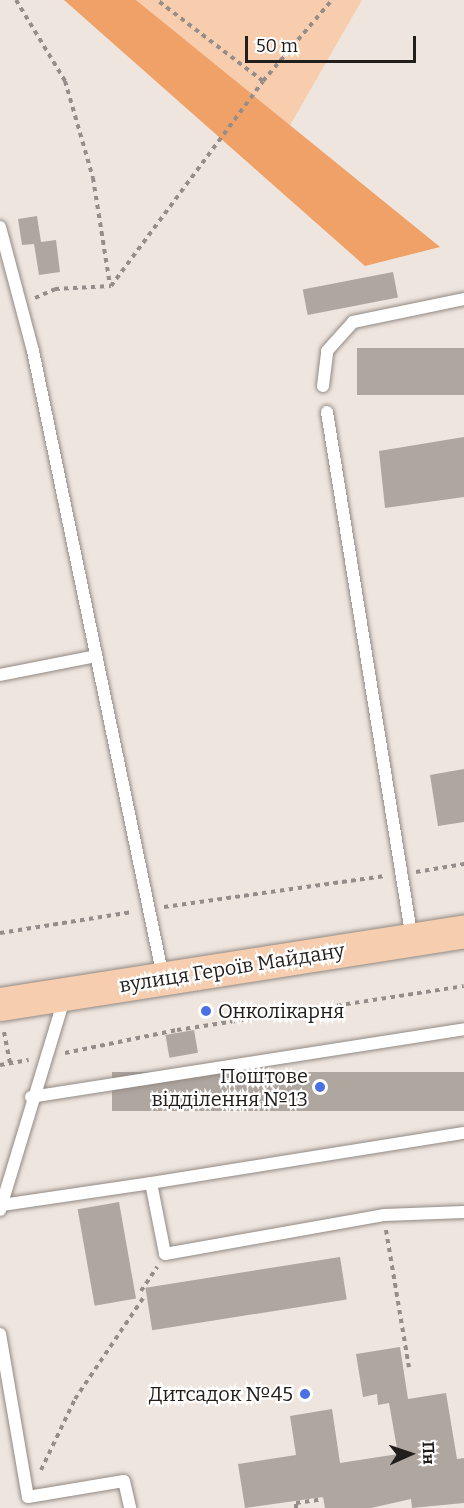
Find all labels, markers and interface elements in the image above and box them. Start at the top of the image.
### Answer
scale bar [248,24,419,62]
text: 50 m [256,35,298,57]
street label: вулиця Героїв Майдану [118,938,346,998]
place label: Онколікарня [218,999,344,1023]
marker: Онколікарня [199,1004,213,1018]
place label: Поштове відділення №13 [151,1064,308,1111]
marker: Поштове відділення №13 [313,1080,327,1094]
place label: Дитсадок №45 [149,1382,293,1406]
marker: Дитсадок №45 [298,1387,312,1401]
north arrow [380,1424,440,1484]
text: Пн [418,1441,439,1465]

